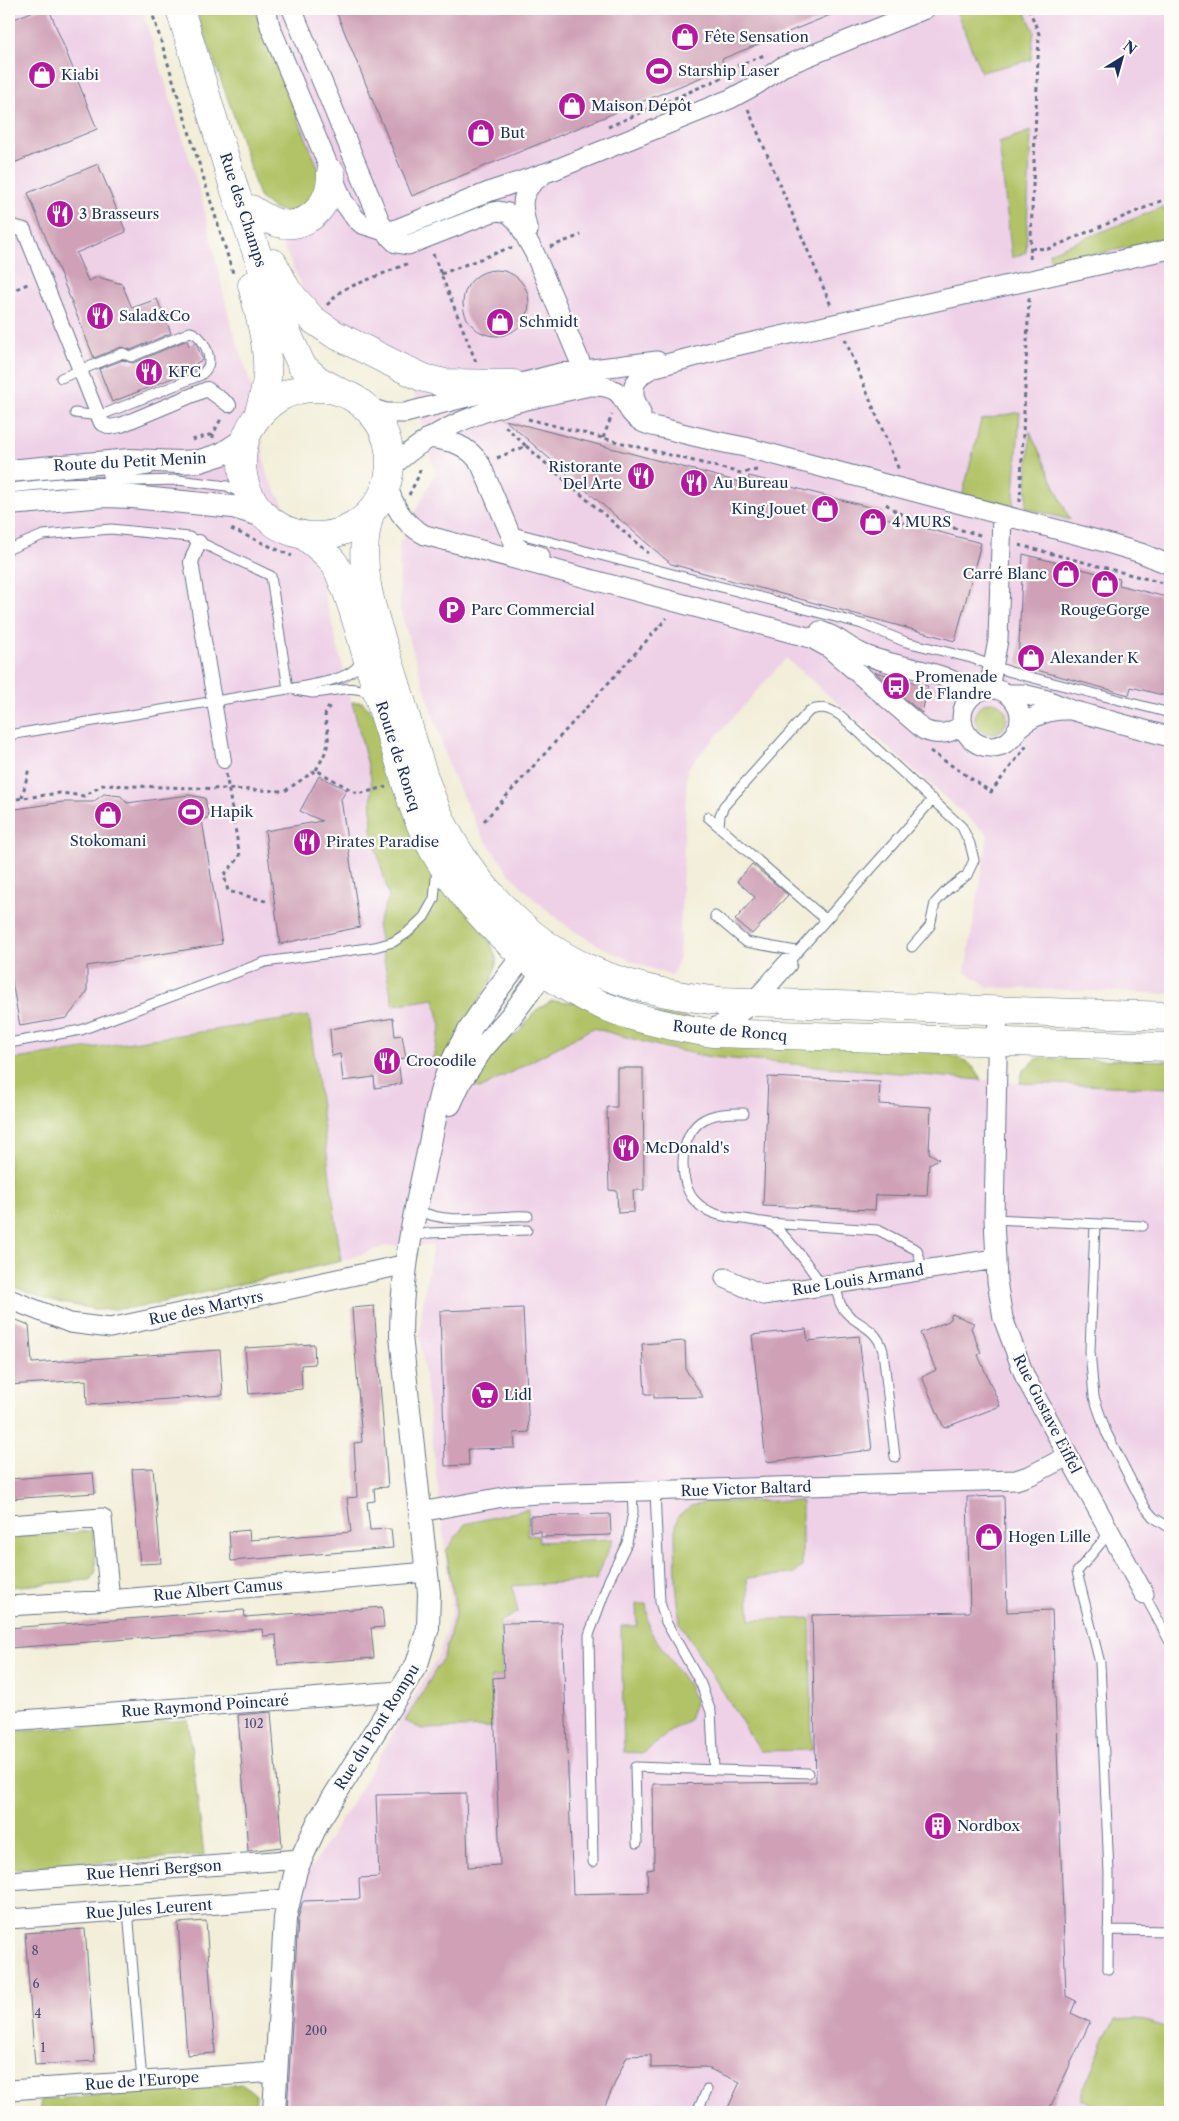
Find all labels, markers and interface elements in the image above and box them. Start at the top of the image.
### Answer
shop icon: Fête Sensation [670,22,700,52]
place label: Fête Sensation [704,27,810,46]
north arrow [1096,32,1146,82]
text: N [1120,37,1140,58]
sports icon: Starship Laser [644,56,674,86]
shop icon: Kiabi [27,60,57,90]
place label: Starship Laser [678,61,780,80]
place label: Kiabi [61,65,99,84]
shop icon: Maison Dépôt [557,91,587,121]
place label: Maison Dépôt [591,96,693,115]
shop icon: But [466,118,496,148]
place label: But [500,123,526,142]
street label: Rue des Champs [216,150,271,270]
restaurant icon: 3 Brasseurs [45,199,75,229]
place label: 3 Brasseurs [79,204,159,223]
restaurant icon: Salad&Co [85,301,115,331]
place label: Salad&Co [119,306,190,325]
shop icon: Schmidt [485,307,515,337]
place label: Schmidt [519,312,579,331]
restaurant icon: KFC [134,357,164,387]
place label: KFC [168,362,201,381]
street label: Route du Petit Menin [53,448,207,475]
place label: Ristorante Del Arte [548,457,622,493]
restaurant icon: Ristorante Del Arte [626,461,656,491]
restaurant icon: Au Bureau [679,468,709,498]
place label: Au Bureau [712,473,789,492]
shop icon: King Jouet [810,494,840,524]
place label: King Jouet [731,499,807,518]
shop icon: 4 MURS [858,507,888,537]
place label: 4 MURS [892,512,951,531]
shop icon: Carré Blanc [1051,559,1081,589]
place label: Carré Blanc [963,564,1047,583]
shop icon: RougeGorge [1090,569,1120,599]
parking icon: Parc Commercial [437,595,467,625]
place label: Parc Commercial [471,600,595,619]
place label: RougeGorge [1060,600,1150,619]
shop icon: Alexander K [1016,643,1046,673]
place label: Alexander K [1049,648,1140,667]
place label: Promenade de Flandre [915,667,997,703]
bus stop icon: Promenade de Flandre [881,671,911,701]
street label: Route de Roncq [372,698,425,813]
sports icon: Hapik [176,797,206,827]
shop icon: Stokomani [93,800,123,830]
place label: Hapik [210,802,254,821]
restaurant icon: Pirates Paradise [292,827,322,857]
place label: Stokomani [70,831,147,850]
place label: Pirates Paradise [326,832,439,851]
street label: Route de Roncq [672,1016,788,1045]
restaurant icon: Crocodile [372,1046,402,1076]
place label: Crocodile [406,1051,477,1070]
restaurant icon: McDonald's [611,1133,641,1163]
place label: McDonald's [645,1138,730,1157]
street label: Rue Louis Armand [791,1260,925,1299]
street label: Rue des Martyrs [147,1286,265,1329]
street label: Rue Gustave Eiffel [1009,1351,1086,1477]
supermarket icon: Lidl [470,1380,500,1410]
place label: Lidl [504,1385,533,1404]
street label: Rue Victor Baltard [680,1477,812,1500]
shop icon: Hogen Lille [974,1522,1004,1552]
place label: Hogen Lille [1008,1527,1091,1546]
street label: Rue Albert Camus [152,1574,283,1605]
street label: Rue du Pont Rompu [330,1660,423,1793]
street label: Rue Raymond Poincaré [120,1690,289,1721]
house number: 102 [244,1716,264,1731]
building icon: Nordbox [923,1811,953,1841]
place label: Nordbox [957,1816,1020,1835]
street label: Rue Henri Bergson [85,1855,223,1884]
street label: Rue Jules Leurent [85,1895,214,1922]
house number: 8 [31,1943,39,1958]
house number: 6 [32,1976,40,1991]
house number: 4 [35,2006,42,2021]
house number: 200 [305,2023,327,2038]
house number: 1 [40,2040,46,2055]
street label: Rue de l'Europe [84,2067,200,2094]

